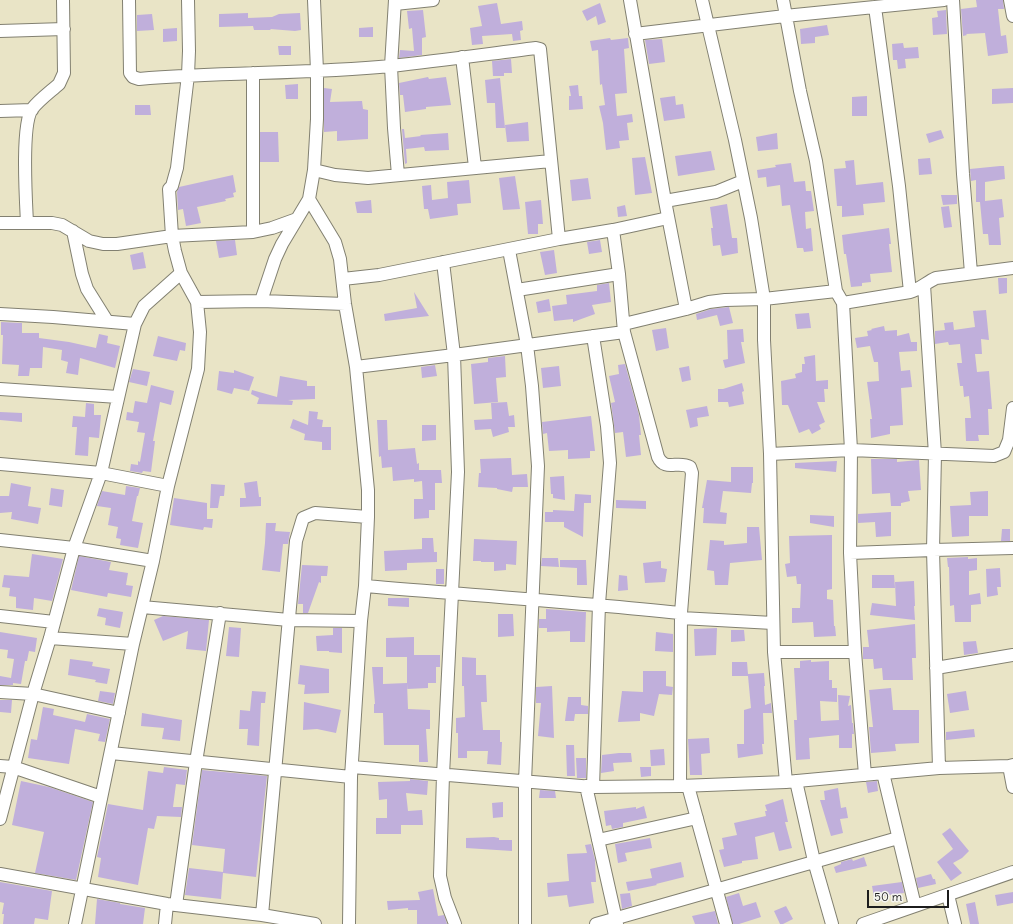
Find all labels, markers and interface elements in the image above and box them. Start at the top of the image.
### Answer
scale bar [869,882,951,908]
text: 50 m [874,889,902,904]

